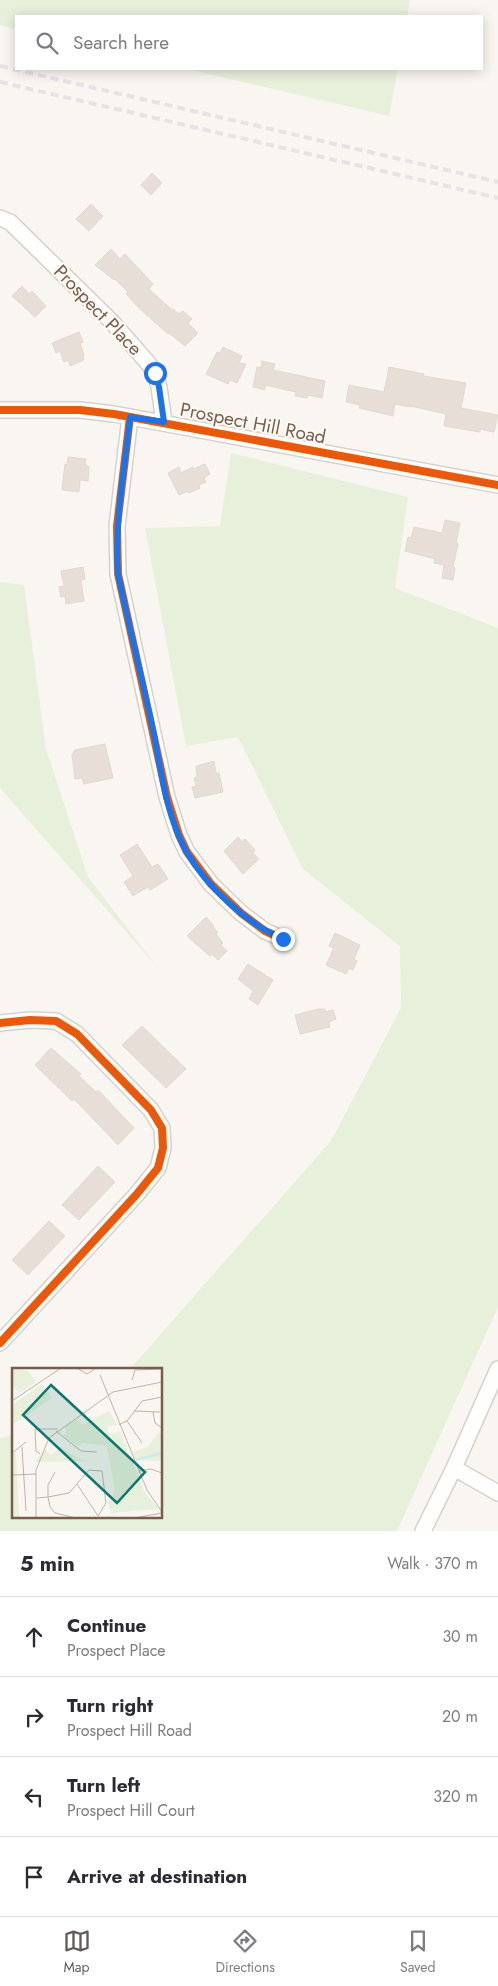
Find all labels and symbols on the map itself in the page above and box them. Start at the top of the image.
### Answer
street label: Prospect Place [48,259,149,362]
route start [144,362,167,385]
street label: Prospect Hill Road [178,396,328,450]
route end [272,928,295,951]
inset map [12,1368,162,1518]

